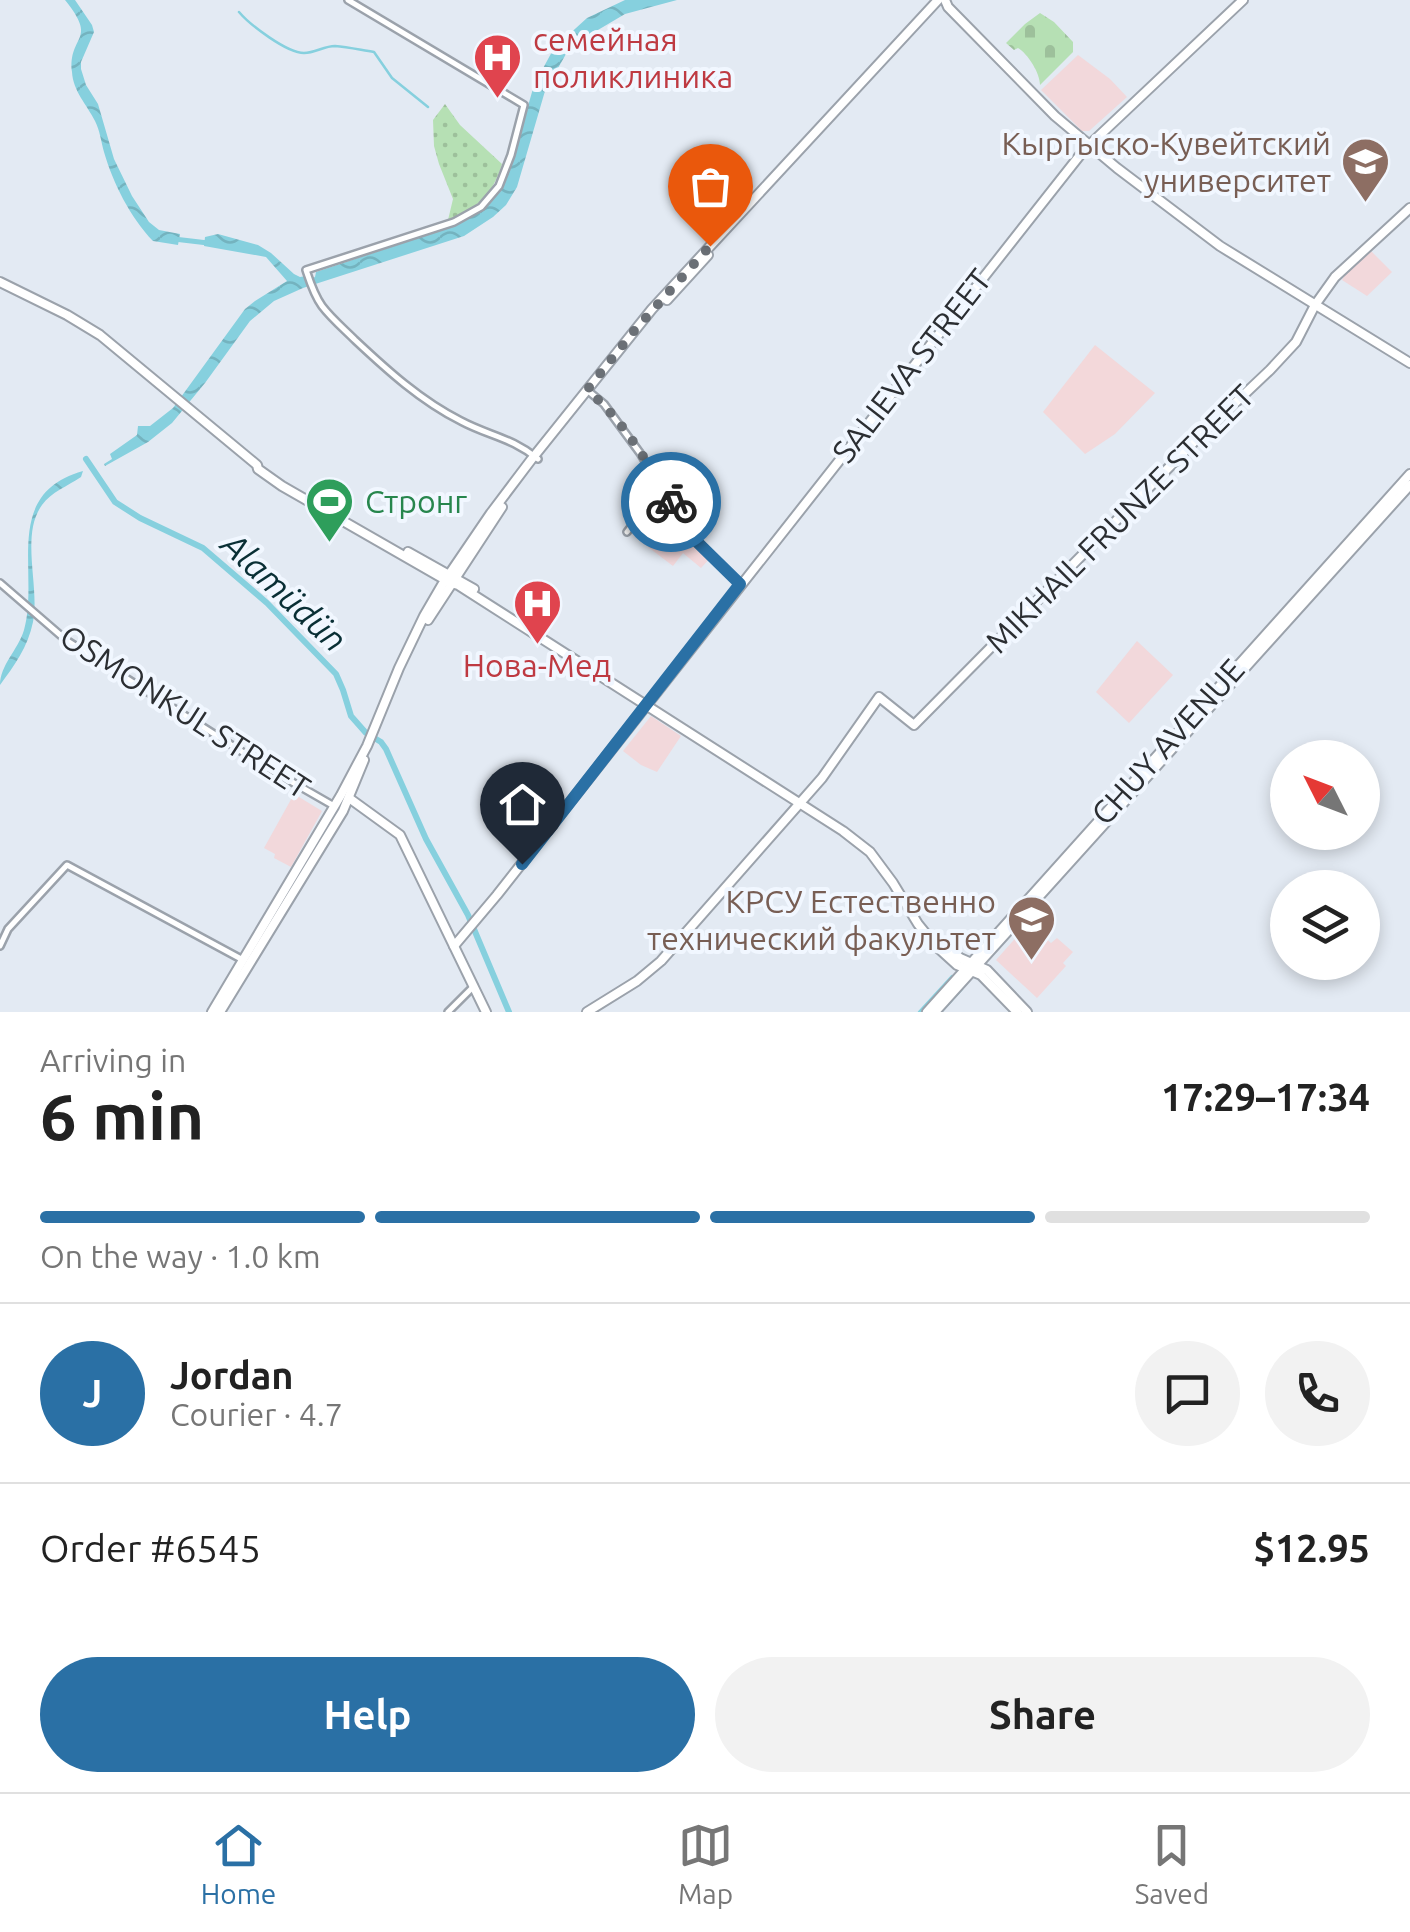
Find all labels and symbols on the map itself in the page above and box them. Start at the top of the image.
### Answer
place label: семейная поликлиника [533,21,733,94]
hospital icon: семейная поликлиника [472,32,524,100]
place label: Кыргыско-Кувейтский университет [1002,125,1331,198]
school or university icon: Кыргыско-Кувейтский университет [1340,136,1392,204]
pin [668,144,753,247]
street label: SALIEVA STREET [825,262,998,469]
street label: MIKHAIL FRUNZE STREET [978,377,1261,660]
courier [621,452,721,552]
sports icon: Стронг [304,476,356,544]
place label: Стронг [365,483,467,519]
water label: Alamüdün [212,522,355,659]
hospital icon: Нова-Мед [511,578,563,646]
street label: OSMONKUL STREET [54,617,317,805]
place label: Нова-Мед [463,647,611,683]
street label: CHUY AVENUE [1084,651,1251,831]
north arrow [1270,740,1380,850]
pin [480,762,565,865]
place label: КРСУ Естественно технический факультет [647,883,996,956]
school or university icon: КРСУ Естественно технический факультет [1005,894,1057,962]

